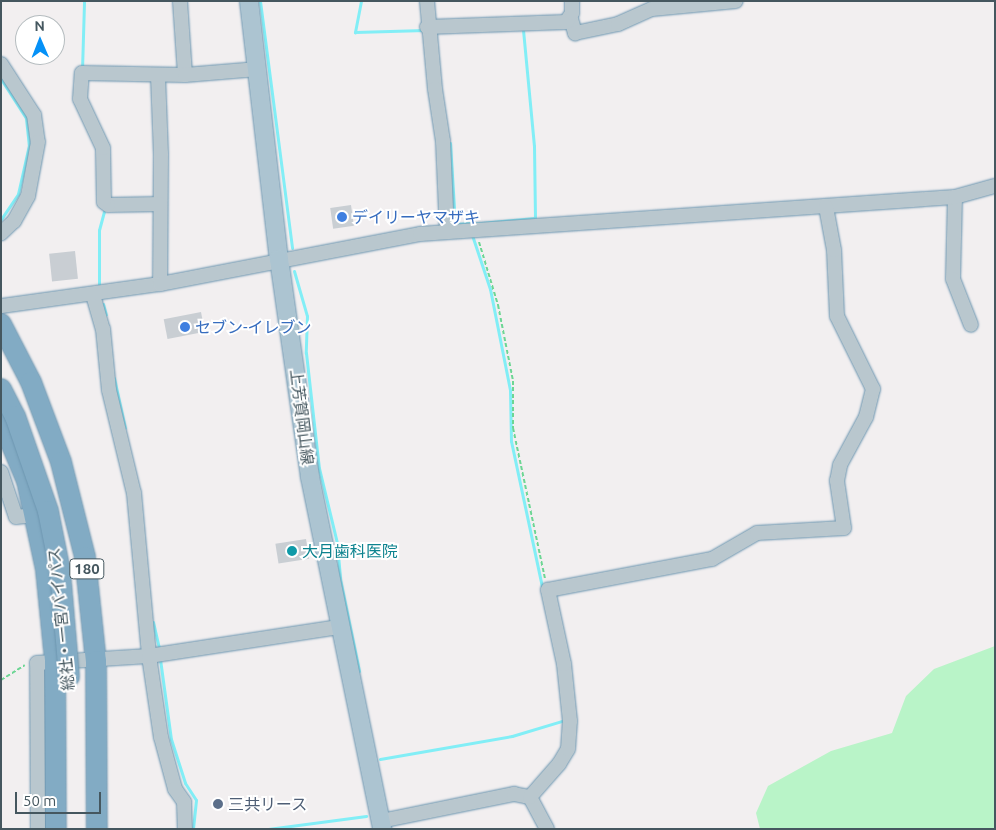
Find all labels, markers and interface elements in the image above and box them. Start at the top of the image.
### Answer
north arrow [15,15,65,65]
text: N [34,18,45,34]
place label: デイリーヤマザキ [352,207,480,227]
marker: デイリーヤマザキ [336,211,348,223]
place label: セブン-イレブン [195,317,312,337]
marker: セブン-イレブン [179,321,191,333]
street label: 上芳賀岡山線 [287,368,317,466]
place label: 大月歯科医院 [302,541,398,561]
marker: 大月歯科医院 [286,545,298,557]
street label: 総社・一宮バイパス [44,546,78,692]
road number: 180 [68,556,106,582]
scale bar [18,782,104,814]
text: 50 m [23,792,56,809]
place label: 三共リース [228,794,308,814]
marker: 三共リース [212,798,224,810]

